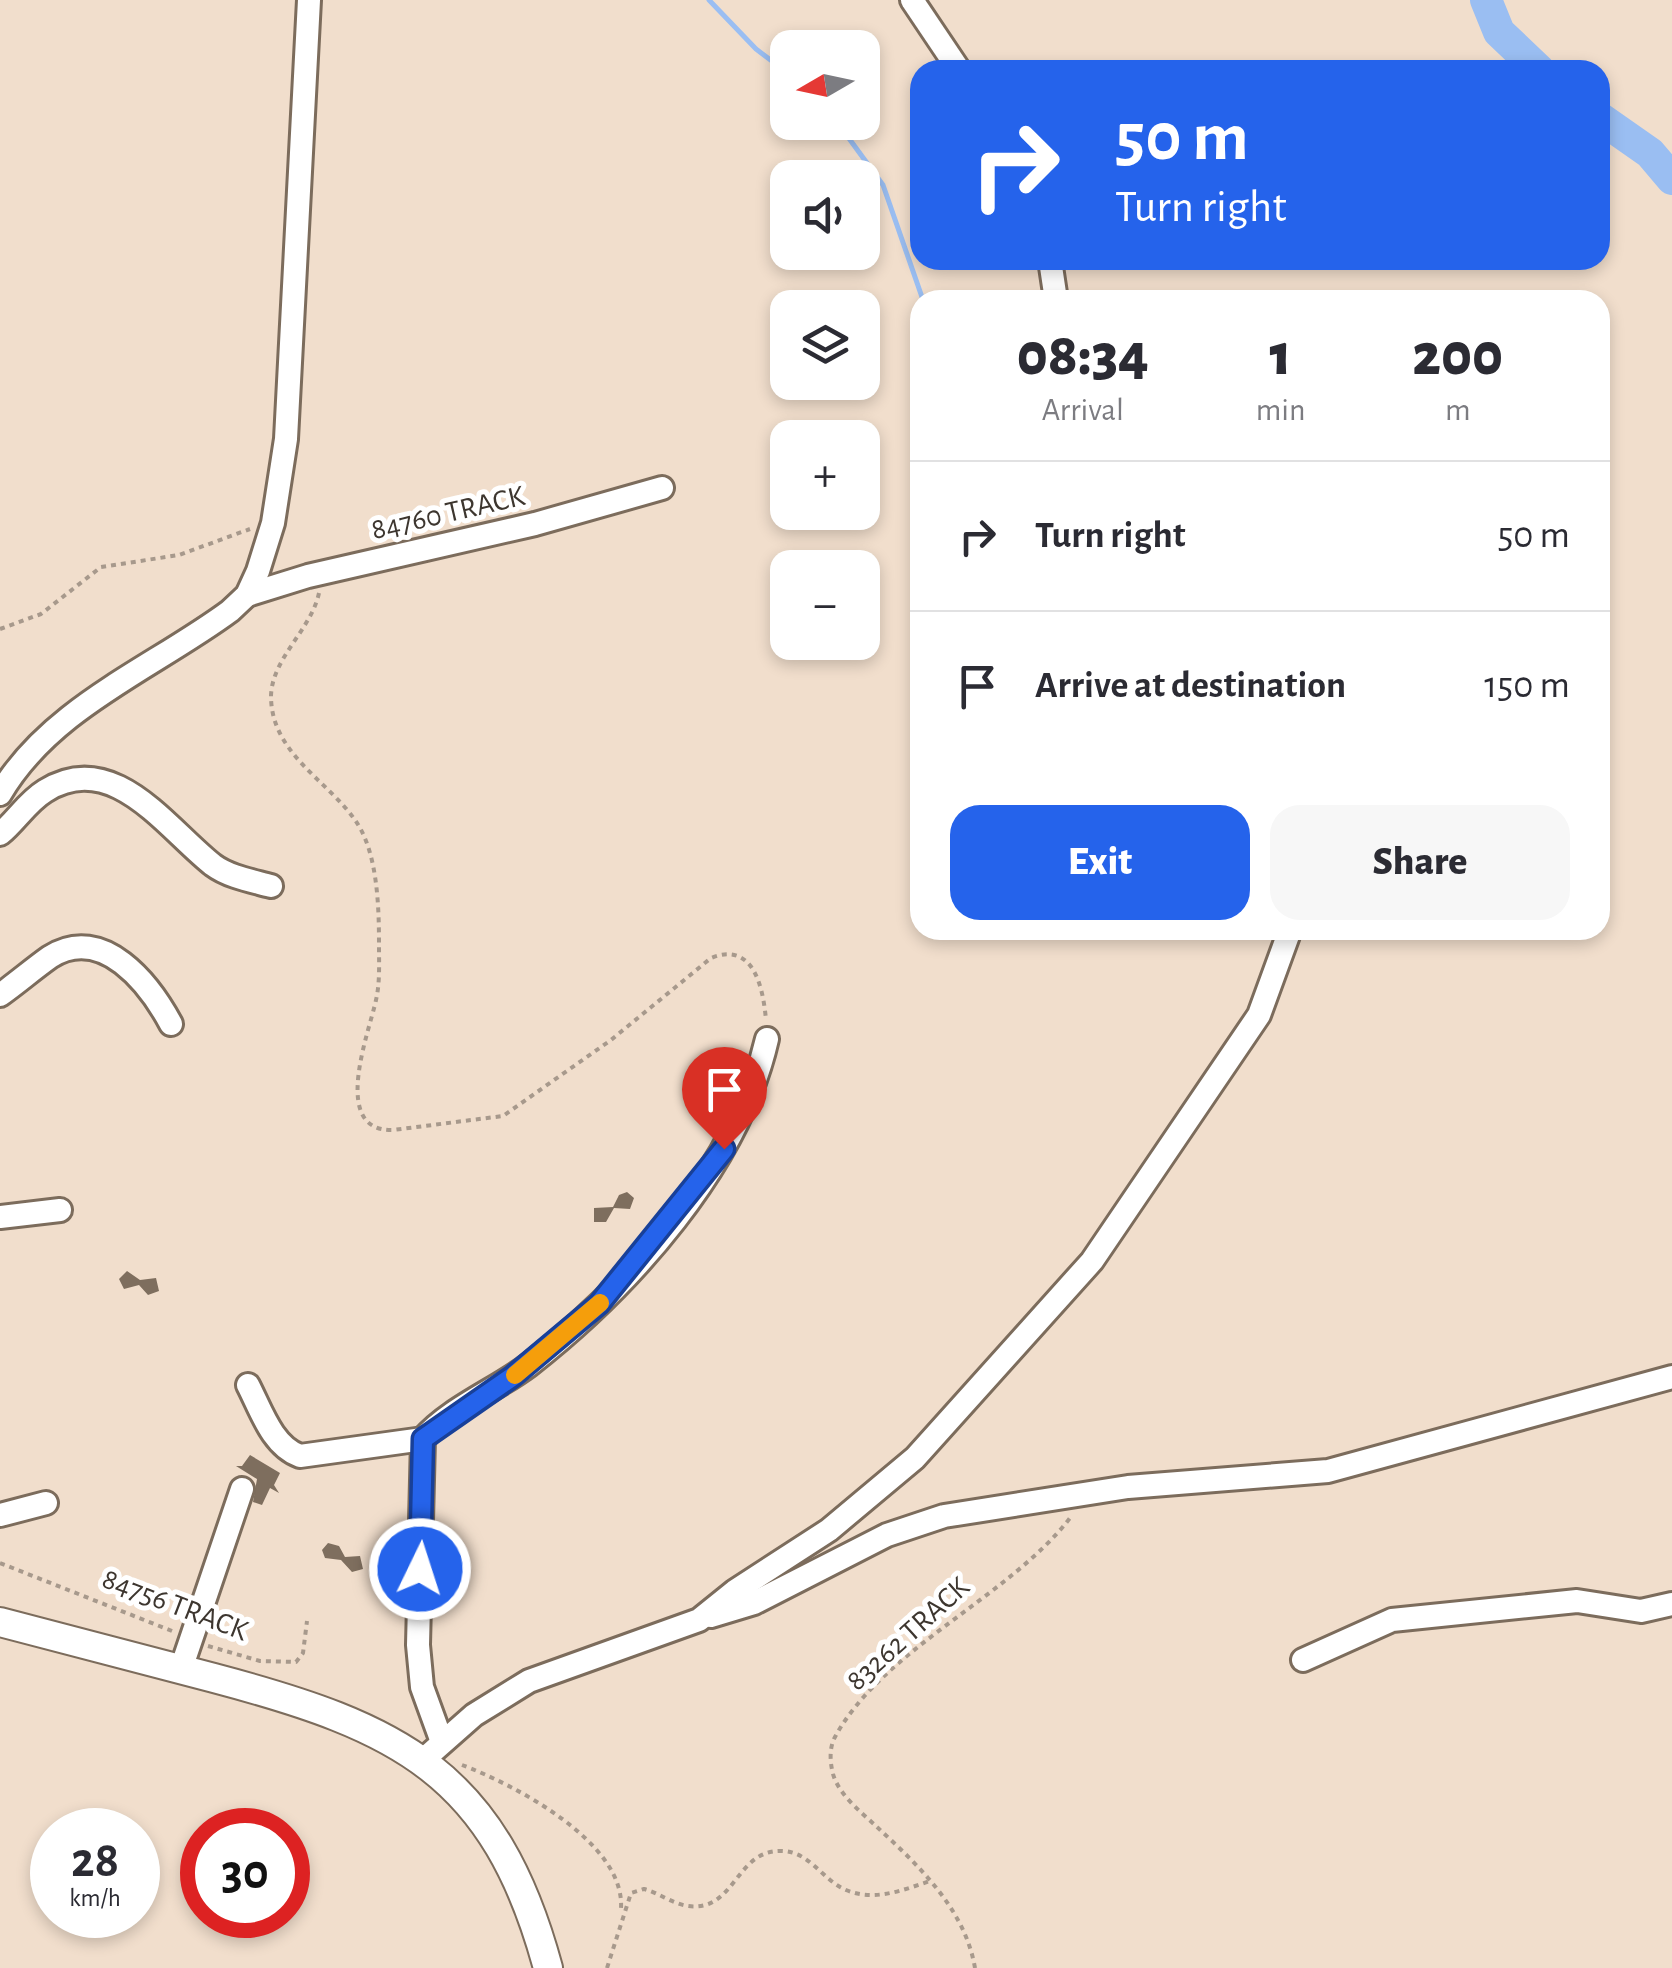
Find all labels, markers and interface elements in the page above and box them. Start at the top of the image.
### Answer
north arrow [770,30,880,140]
map controls [770,30,880,660]
icon: right [950,100,1080,230]
text: 50 m [1115,103,1249,173]
button: sound [770,160,880,270]
text: Turn right [1115,185,1287,230]
button: layers [770,290,880,400]
text: 08:34 [1017,326,1149,386]
text: 1 [1270,326,1292,386]
text: 200 [1412,326,1503,386]
text: Arrival [1042,394,1124,426]
text: min [1256,394,1306,426]
text: m [1445,394,1471,426]
button: + [770,420,880,530]
street label: 84760 TRACK [368,481,528,545]
icon: right [950,509,1005,564]
text: Turn right [1035,517,1185,555]
text: 50 m [1497,517,1570,555]
button: − [770,550,880,660]
icon: arrive [950,659,1005,714]
text: Arrive at destination [1035,667,1346,705]
text: 150 m [1484,667,1570,705]
button: Exit [950,805,1250,920]
button: Share [1270,805,1570,920]
pin [682,1047,767,1150]
icon: arrive [697,1062,752,1117]
position arrow [368,1517,472,1621]
street label: 84756 TRACK [98,1564,252,1647]
street label: 83262 TRACK [841,1571,975,1696]
speed limit sign: 30 [180,1808,310,1938]
text: 28 [71,1836,119,1886]
text: km/h [69,1886,121,1911]

